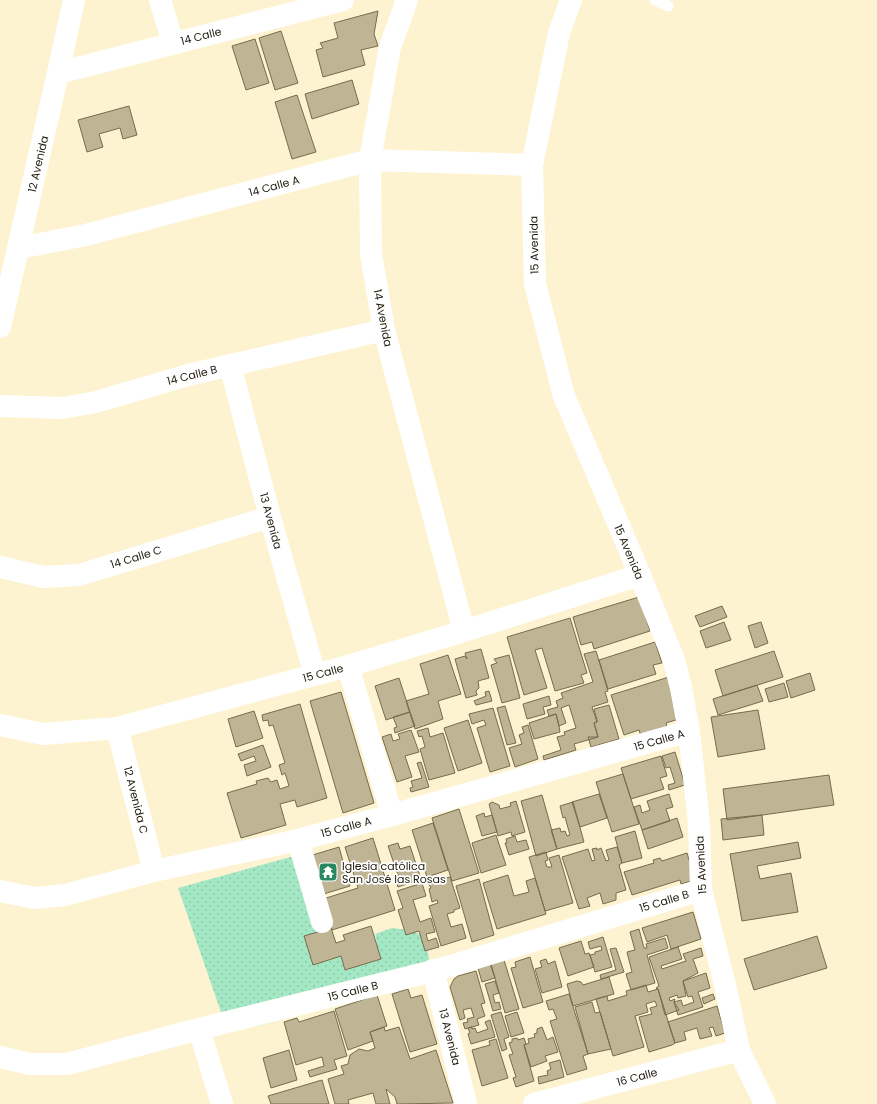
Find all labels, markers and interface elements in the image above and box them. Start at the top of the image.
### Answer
street label: 14 Calle [179,23,223,49]
street label: 12 Avenida [24,134,52,194]
street label: 14 Calle A [247,171,302,200]
street label: 15 Avenida [525,216,543,274]
street label: 14 Avenida [370,288,396,348]
street label: 14 Calle B [165,361,219,389]
street label: 13 Avenida [256,491,286,551]
street label: 15 Avenida [610,522,648,582]
street label: 14 Calle C [108,542,164,572]
street label: 15 Calle [301,660,345,686]
street label: 15 Calle A [632,725,687,755]
street label: 12 Avenida C [120,764,152,836]
street label: 15 Calle A [319,812,374,841]
street label: 15 Avenida [691,835,711,895]
place label: Iglesia católica San José las Rosas [342,858,446,887]
temple icon: Iglesia católica San José las Rosas [317,861,339,883]
street label: 15 Calle B [637,886,691,916]
street label: 15 Calle B [326,977,380,1005]
street label: 13 Avenida [435,1007,465,1067]
street label: 16 Calle [615,1064,659,1090]

